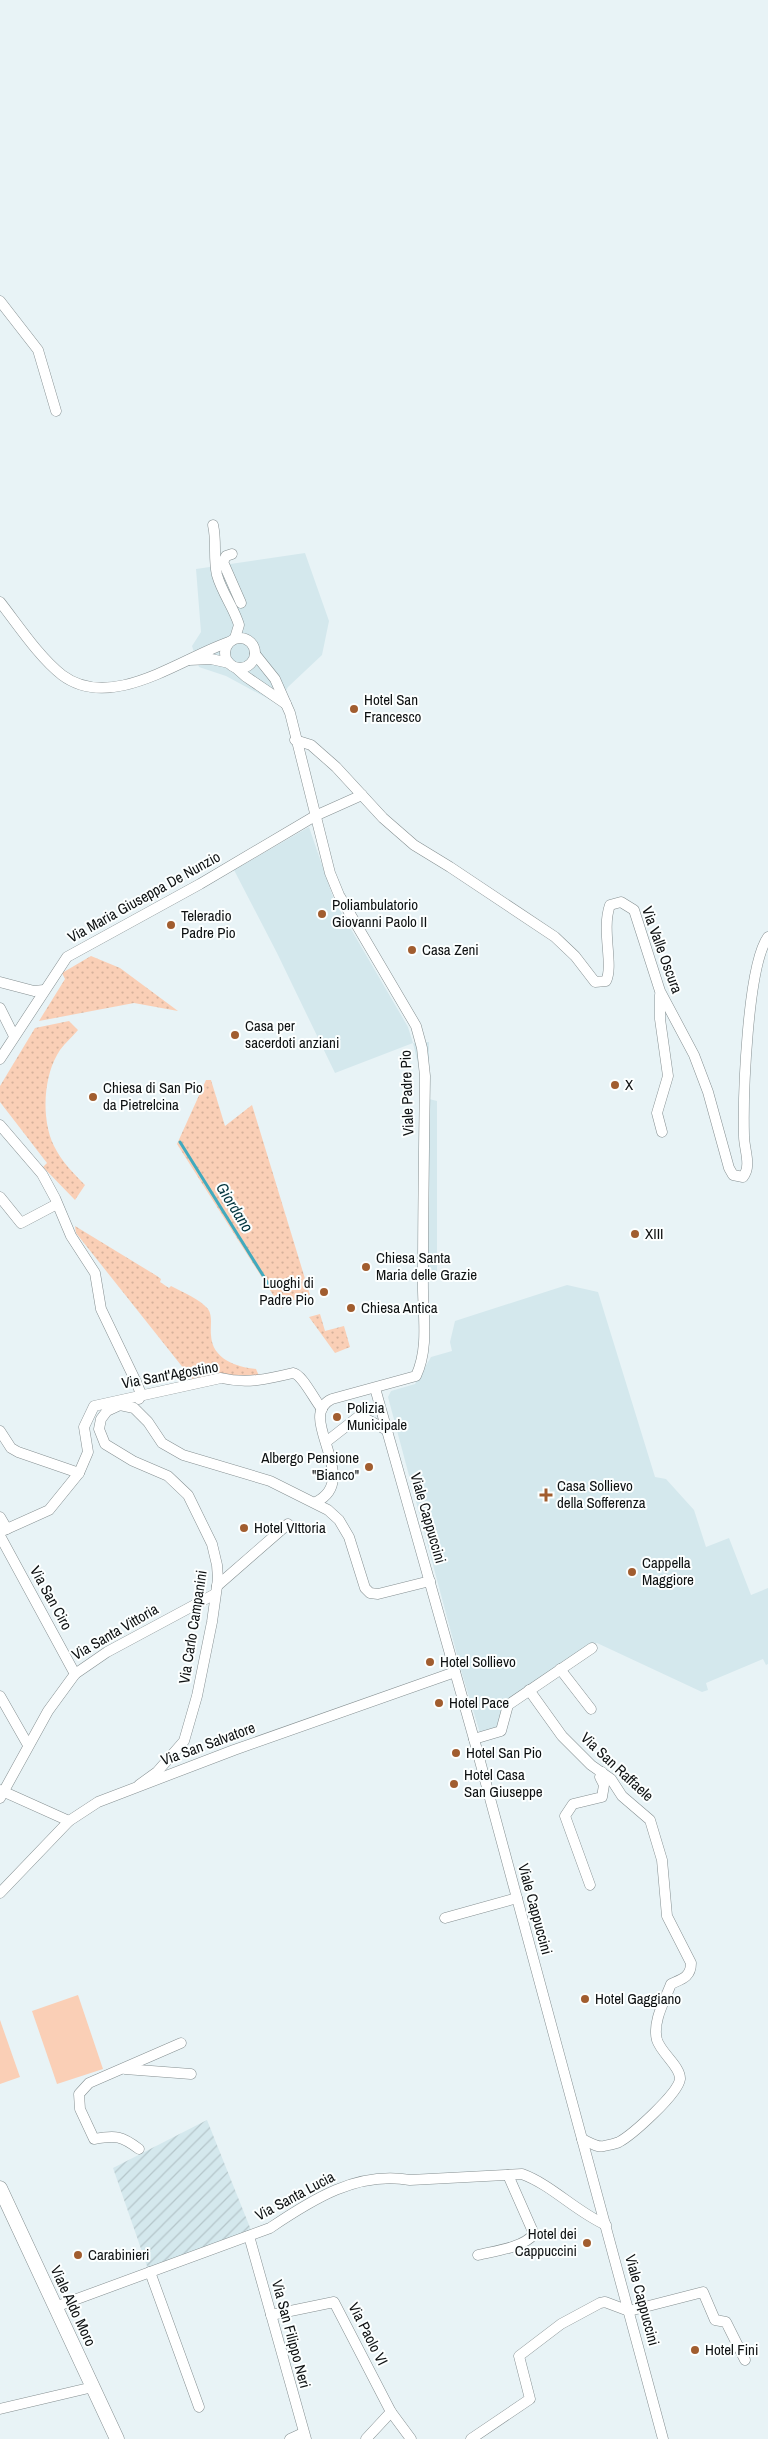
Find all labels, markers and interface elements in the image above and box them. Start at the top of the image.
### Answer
place label: Hotel San Francesco [364,689,422,727]
marker: Hotel San Francesco [348,703,360,715]
street label: Via Maria Giuseppa De Nunzio [64,846,224,947]
place label: Poliambulatorio Giovanni Paolo II [332,894,427,932]
street label: Via Valle Oscura [637,903,688,996]
place label: Teleradio Padre Pio [181,905,236,943]
marker: Poliambulatorio Giovanni Paolo II [316,908,328,920]
marker: Teleradio Padre Pio [165,919,177,931]
place label: Casa Zeni [422,939,479,960]
marker: Casa Zeni [406,944,418,956]
place label: Casa per sacerdoti anziani [245,1015,339,1053]
marker: Casa per sacerdoti anziani [229,1029,241,1041]
street label: Viale Padre Pio [395,1050,418,1136]
place label: X [625,1074,634,1095]
place label: Chiesa di San Pio da Pietrelcina [103,1077,203,1115]
marker: X [609,1079,621,1091]
marker: Chiesa di San Pio da Pietrelcina [87,1091,99,1103]
water label: Giordano [211,1178,259,1236]
place label: XIII [645,1223,663,1244]
marker: XIII [629,1228,641,1240]
place label: Chiesa Santa Maria delle Grazie [376,1247,477,1285]
marker: Chiesa Santa Maria delle Grazie [360,1261,372,1273]
place label: Luoghi di Padre Pio [259,1272,314,1310]
marker: Luoghi di Padre Pio [318,1286,330,1298]
place label: Chiesa Antica [361,1297,438,1318]
marker: Chiesa Antica [345,1302,357,1314]
street label: Via Sant'Agostino [120,1356,220,1393]
place label: Polizia Municipale [347,1397,407,1435]
marker: Polizia Municipale [331,1411,343,1423]
place label: Albergo Pensione "Bianco" [260,1447,359,1485]
marker: Albergo Pensione "Bianco" [363,1461,375,1473]
street label: Viale Cappuccini [406,1470,451,1566]
place label: Casa Sollievo della Sofferenza [557,1475,646,1513]
marker: Casa Sollievo della Sofferenza [539,1488,553,1502]
place label: Hotel VIttoria [254,1517,326,1538]
marker: Hotel VIttoria [238,1522,250,1534]
place label: Cappella Maggiore [642,1552,694,1590]
street label: Via San Ciro [25,1562,78,1634]
marker: Cappella Maggiore [626,1566,638,1578]
street label: Via Carlo Campanini [173,1569,212,1685]
street label: Via Santa Vittoria [68,1598,162,1665]
place label: Hotel Sollievo [440,1651,516,1672]
marker: Hotel Sollievo [424,1656,436,1668]
place label: Hotel Pace [449,1692,509,1713]
marker: Hotel Pace [433,1697,445,1709]
street label: Via San Salvatore [158,1717,258,1770]
street label: Via San Raffaele [576,1727,658,1806]
place label: Hotel San Pio [466,1742,542,1763]
marker: Hotel San Pio [450,1747,462,1759]
place label: Hotel Casa San Giuseppe [464,1764,543,1802]
marker: Hotel Casa San Giuseppe [448,1778,460,1790]
street label: Viale Cappuccini [513,1861,558,1957]
place label: Hotel Gaggiano [595,1988,681,2009]
marker: Hotel Gaggiano [579,1993,591,2005]
street label: Via Santa Lucia [251,2166,338,2225]
place label: Hotel dei Cappuccini [515,2223,577,2261]
marker: Hotel dei Cappuccini [581,2237,593,2249]
place label: Carabinieri [88,2244,150,2265]
marker: Carabinieri [72,2249,84,2261]
street label: Viale Cappuccini [620,2252,665,2348]
street label: Viale Aldo Moro [46,2262,101,2350]
street label: Via San Filippo Neri [267,2277,316,2390]
street label: Via Paolo VI [344,2299,393,2369]
place label: Hotel Fini [705,2339,758,2360]
marker: Hotel Fini [689,2344,701,2356]

